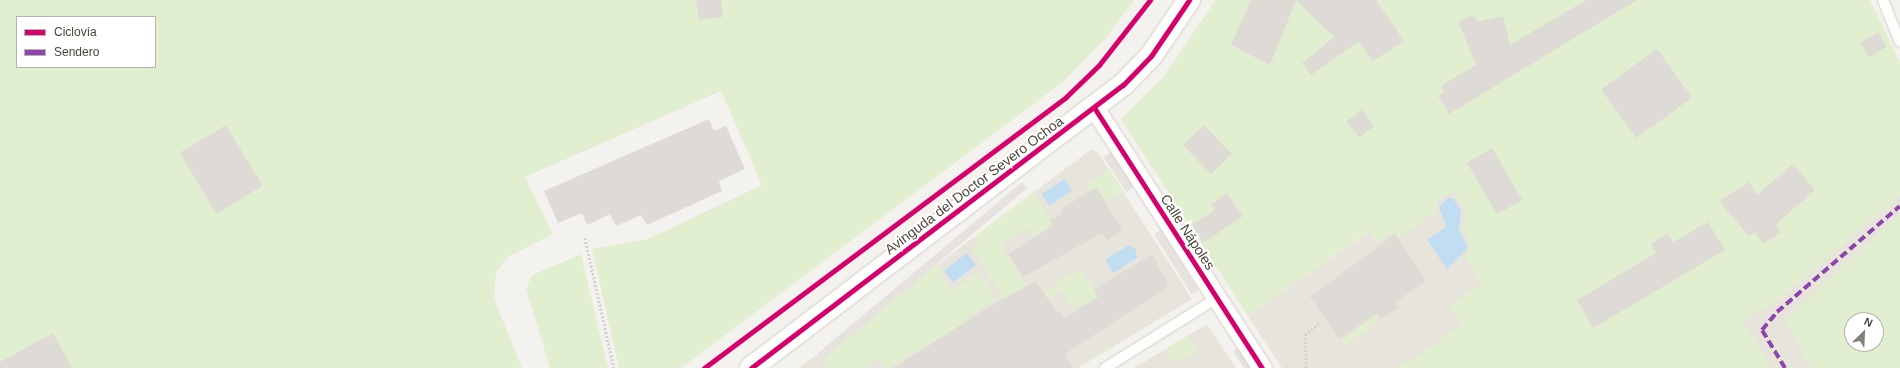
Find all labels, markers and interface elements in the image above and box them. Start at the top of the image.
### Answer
legend [16,16,156,68]
text: Ciclovía [54,25,97,39]
text: Sendero [54,45,99,59]
street label: Avinguda del Doctor Severo Ochoa [881,112,1067,258]
street label: Calle Nápoles [1157,191,1219,273]
north arrow [1844,312,1884,352]
text: N [1862,315,1875,329]

